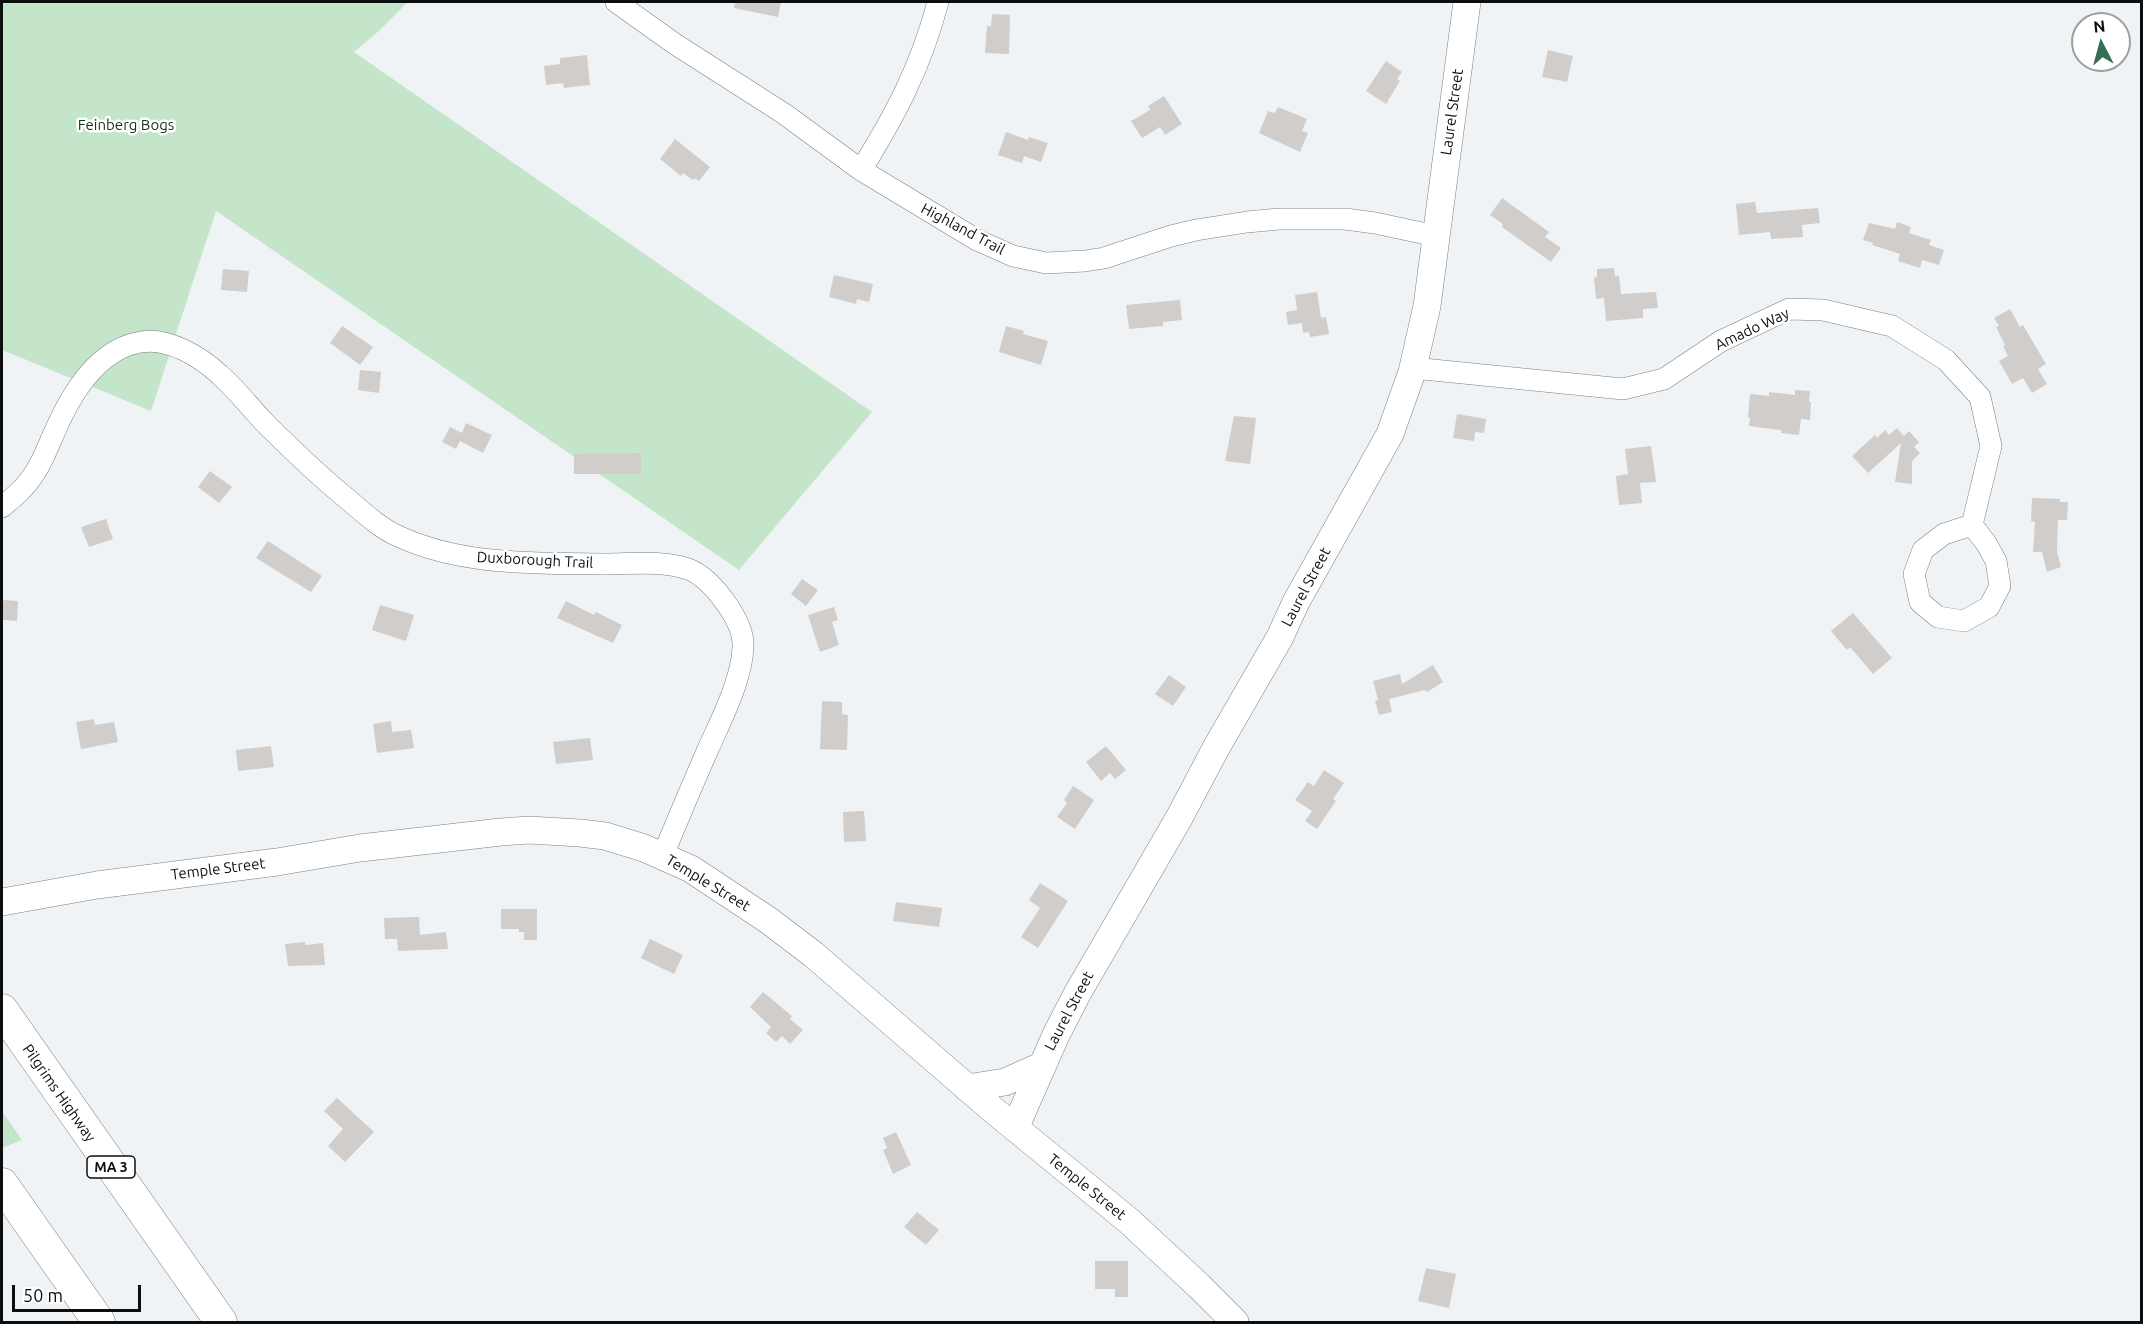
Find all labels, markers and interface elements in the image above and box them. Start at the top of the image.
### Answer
north arrow [2071,12,2131,72]
text: N [2092,17,2106,36]
street label: Laurel Street [1437,68,1467,156]
park label: Feinberg Bogs [78,116,174,134]
street label: Highland Trail [918,199,1008,259]
street label: Amado Way [1712,304,1792,354]
street label: Laurel Street [1278,544,1334,630]
street label: Duxborough Trail [476,548,594,572]
street label: Temple Street [663,851,753,915]
street label: Temple Street [170,854,266,884]
street label: Laurel Street [1041,968,1097,1054]
street label: Pilgrims Highway [19,1041,99,1145]
street label: Temple Street [1044,1150,1130,1224]
road number: MA 3 [87,1156,135,1178]
scale bar [15,1273,144,1311]
text: 50 m [23,1285,63,1305]

